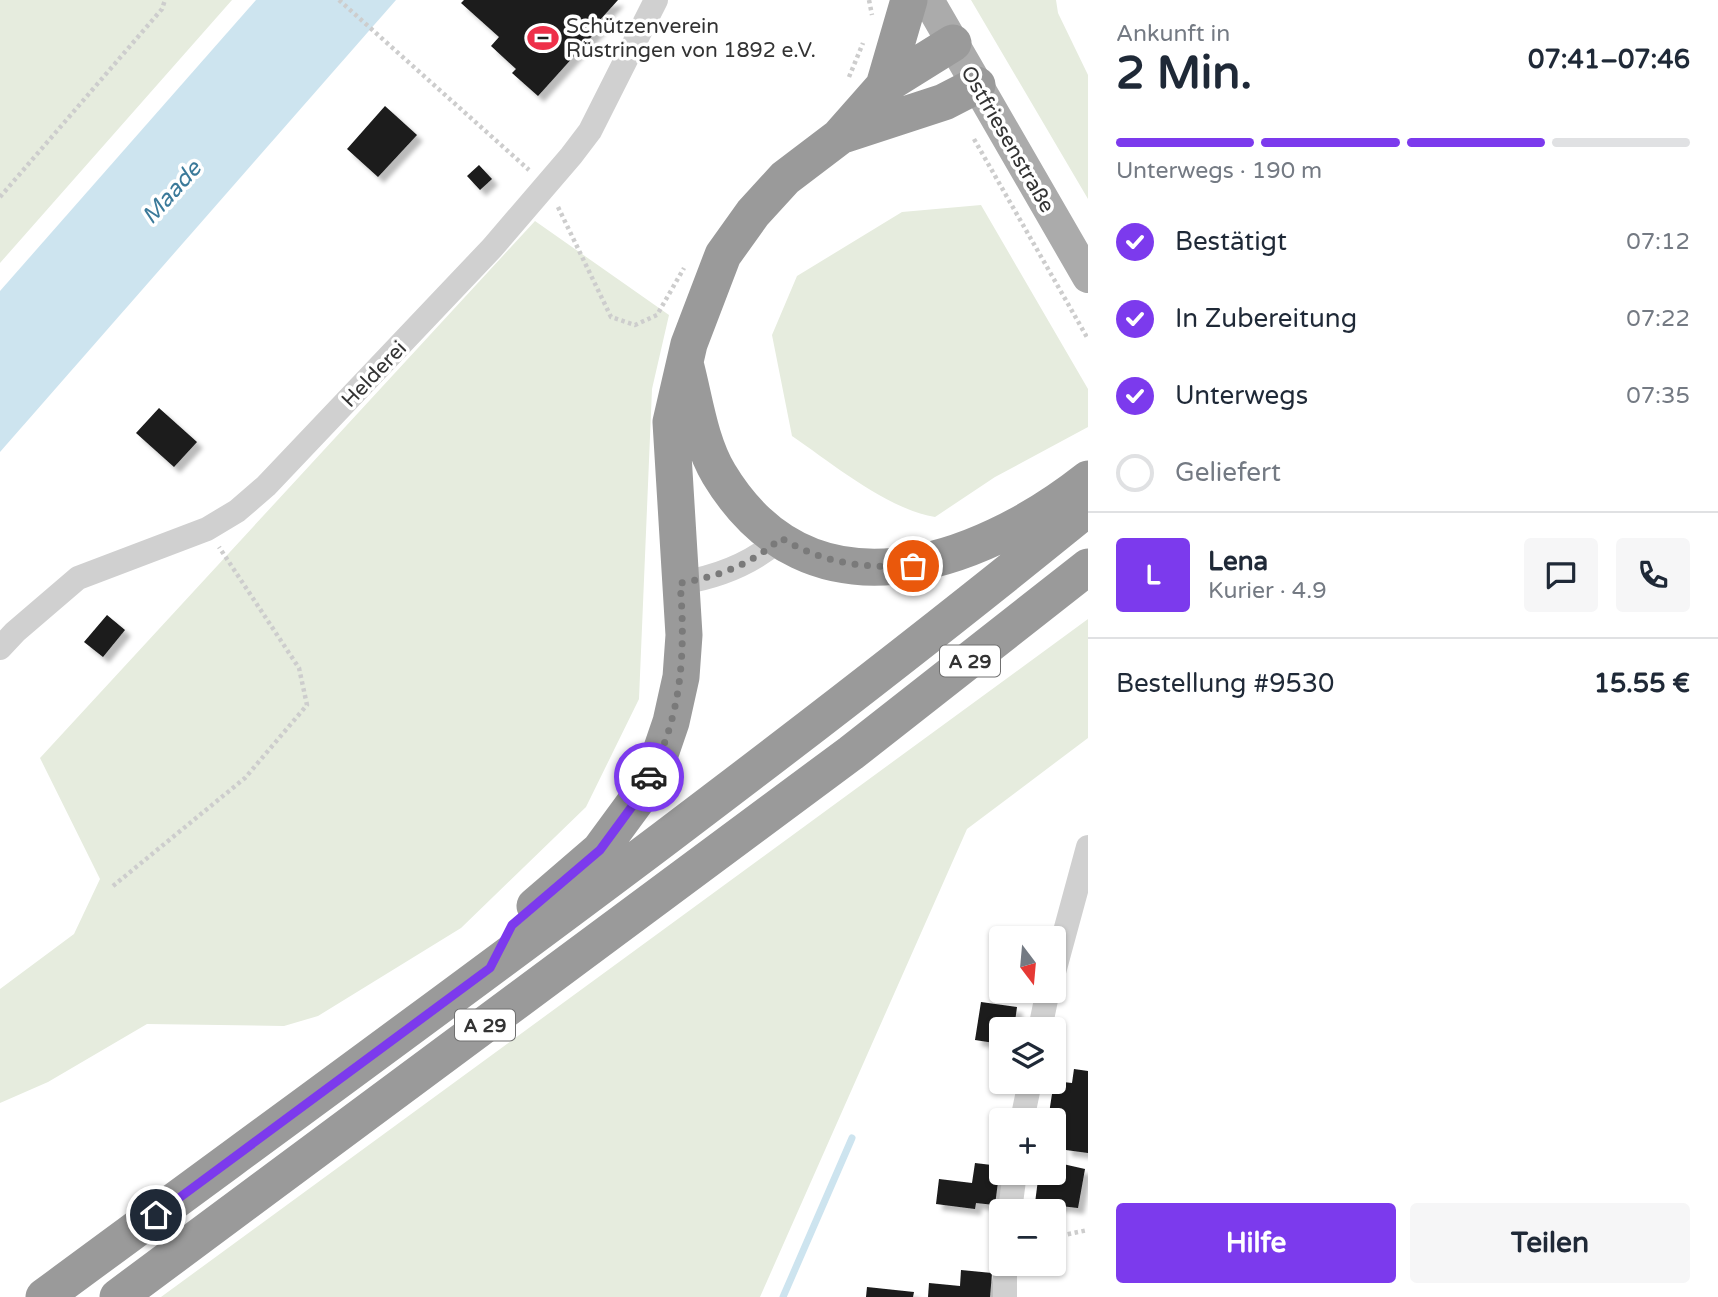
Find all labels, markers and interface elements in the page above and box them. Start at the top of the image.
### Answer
place label: Schützenverein Rüstringen von 1892 e.V. [566,14,816,63]
text: Ankunft in [1116,20,1230,48]
sports icon: Schützenverein Rüstringen von 1892 e.V. [526,21,560,55]
text: 07:41–07:46 [1528,44,1690,75]
text: 2 Min. [1116,46,1252,101]
street label: Ostfriesenstraße [955,61,1060,217]
water label: Maade [136,154,209,230]
text: Unterwegs · 190 m [1116,157,1322,185]
icon: check [1116,223,1154,261]
text: Bestätigt [1175,226,1287,257]
text: 07:12 [1626,228,1690,256]
icon: check [1116,300,1154,338]
text: In Zubereitung [1175,303,1357,334]
text: 07:22 [1626,305,1690,333]
street label: Helderei [337,336,412,413]
icon: check [1116,377,1154,415]
text: Unterwegs [1175,380,1308,411]
text: 07:35 [1626,382,1690,410]
text: Geliefert [1175,457,1281,488]
pin [883,536,943,596]
button: chat [1524,538,1598,612]
button: phone [1616,538,1690,612]
text: Lena [1208,546,1268,577]
icon: bag [894,547,932,585]
text: L [1146,560,1160,591]
text: Kurier · 4.9 [1208,577,1327,605]
road number: A 29 [940,646,1000,676]
text: Bestellung #9530 [1116,668,1334,699]
text: 15.55 € [1594,668,1690,699]
courier [614,742,684,812]
icon: car [630,758,668,796]
north arrow [989,926,1066,1003]
map controls [989,926,1066,1276]
road number: A 29 [455,1009,515,1040]
button: layers [989,1017,1066,1094]
button: + [989,1108,1066,1185]
pin [126,1185,186,1245]
icon: home [137,1196,175,1234]
button: − [989,1199,1066,1276]
button: Hilfe [1116,1203,1396,1283]
button: Teilen [1410,1203,1690,1283]

